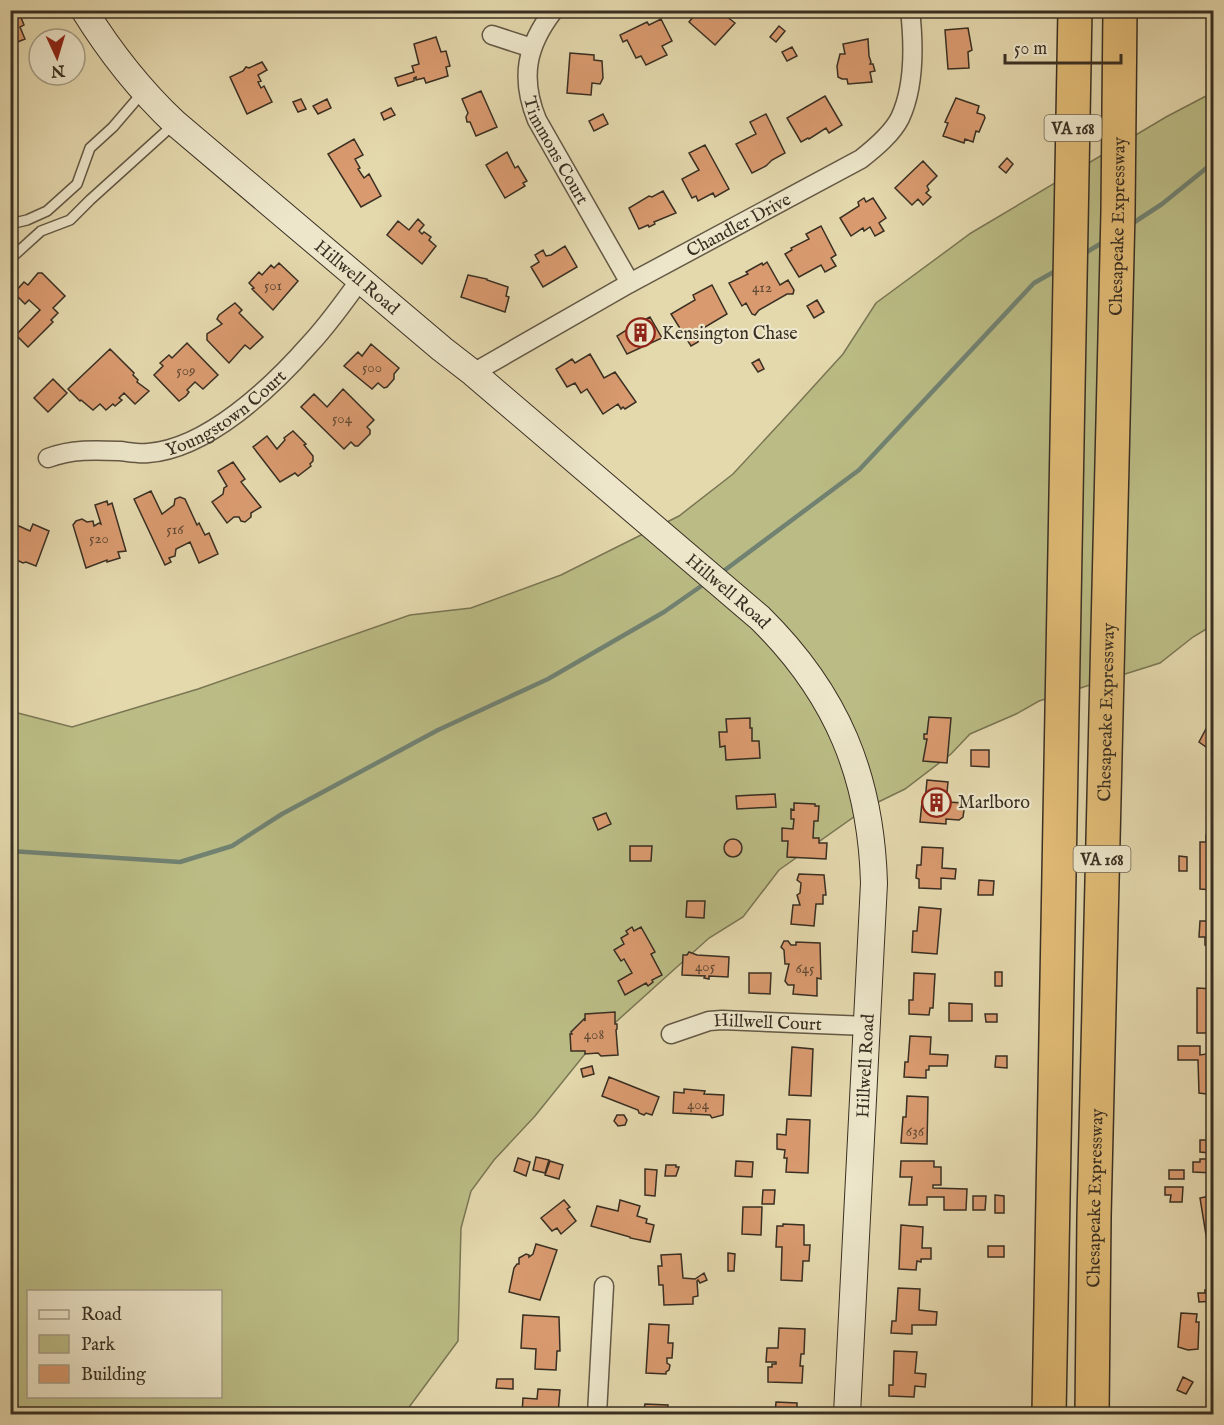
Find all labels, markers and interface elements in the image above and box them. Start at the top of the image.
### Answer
north arrow [27,27,87,87]
scale bar [1005,27,1120,65]
text: 50 m [1014,38,1047,61]
text: N [50,59,67,80]
street label: Timmons Court [517,94,593,209]
road number: VA 168 [1044,115,1102,141]
street label: Chesapeake Expressway [1106,137,1132,316]
street label: Chandler Drive [683,189,795,263]
street label: Hillwell Road [309,236,404,321]
house number: 501 [264,276,282,295]
house number: 412 [752,278,772,297]
building icon: Kensington Chase [625,317,657,349]
place label: Kensington Chase [662,323,798,346]
house number: 500 [362,358,382,377]
house number: 509 [176,361,196,380]
street label: Youngstown Court [163,366,292,463]
house number: 504 [332,409,353,428]
house number: 516 [166,520,184,539]
house number: 520 [89,529,109,548]
street label: Hillwell Road [680,549,775,635]
street label: Chesapeake Expressway [1094,622,1121,802]
building icon: Marlboro [921,786,953,818]
place label: Marlboro [958,792,1030,815]
road number: VA 168 [1074,846,1130,872]
house number: 405 [695,957,716,976]
house number: 645 [795,959,815,978]
street label: Hillwell Court [713,1009,822,1037]
street label: Hillwell Road [852,1013,881,1119]
house number: 408 [584,1025,604,1044]
house number: 404 [687,1095,710,1114]
street label: Chesapeake Expressway [1083,1108,1110,1288]
house number: 636 [906,1122,925,1141]
legend [27,1290,222,1398]
text: Road [81,1304,122,1327]
text: Park [81,1334,116,1357]
text: Building [81,1364,146,1387]

